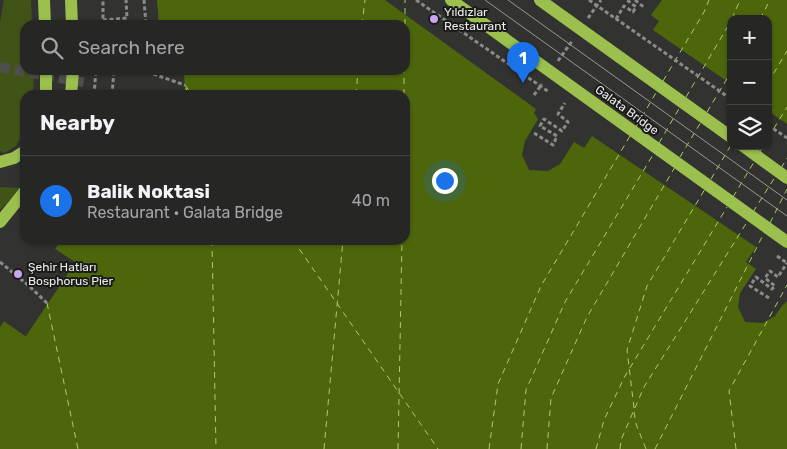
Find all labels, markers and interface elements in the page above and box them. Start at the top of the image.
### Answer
place label: Yıldızlar Restaurant [444,5,506,33]
marker: Yıldızlar Restaurant [428,13,440,25]
map controls [727,15,772,150]
button: + [727,15,772,60]
search box [20,20,410,75]
icon: search [38,34,66,62]
text: Search here [78,36,185,59]
pin: 1 [507,42,539,83]
button: − [727,60,772,105]
street label: Galata Bridge [593,82,662,138]
button: layers [727,105,772,150]
text: Nearby [40,110,115,135]
your location [432,168,458,194]
text: Balik Noktasi [87,180,210,203]
text: 1 [52,191,60,210]
text: 40 m [352,191,390,210]
text: Restaurant · Galata Bridge [87,203,283,222]
place label: Şehir Hatları Bosphorus Pier [28,260,114,288]
marker: Şehir Hatları Bosphorus Pier [12,268,24,280]

